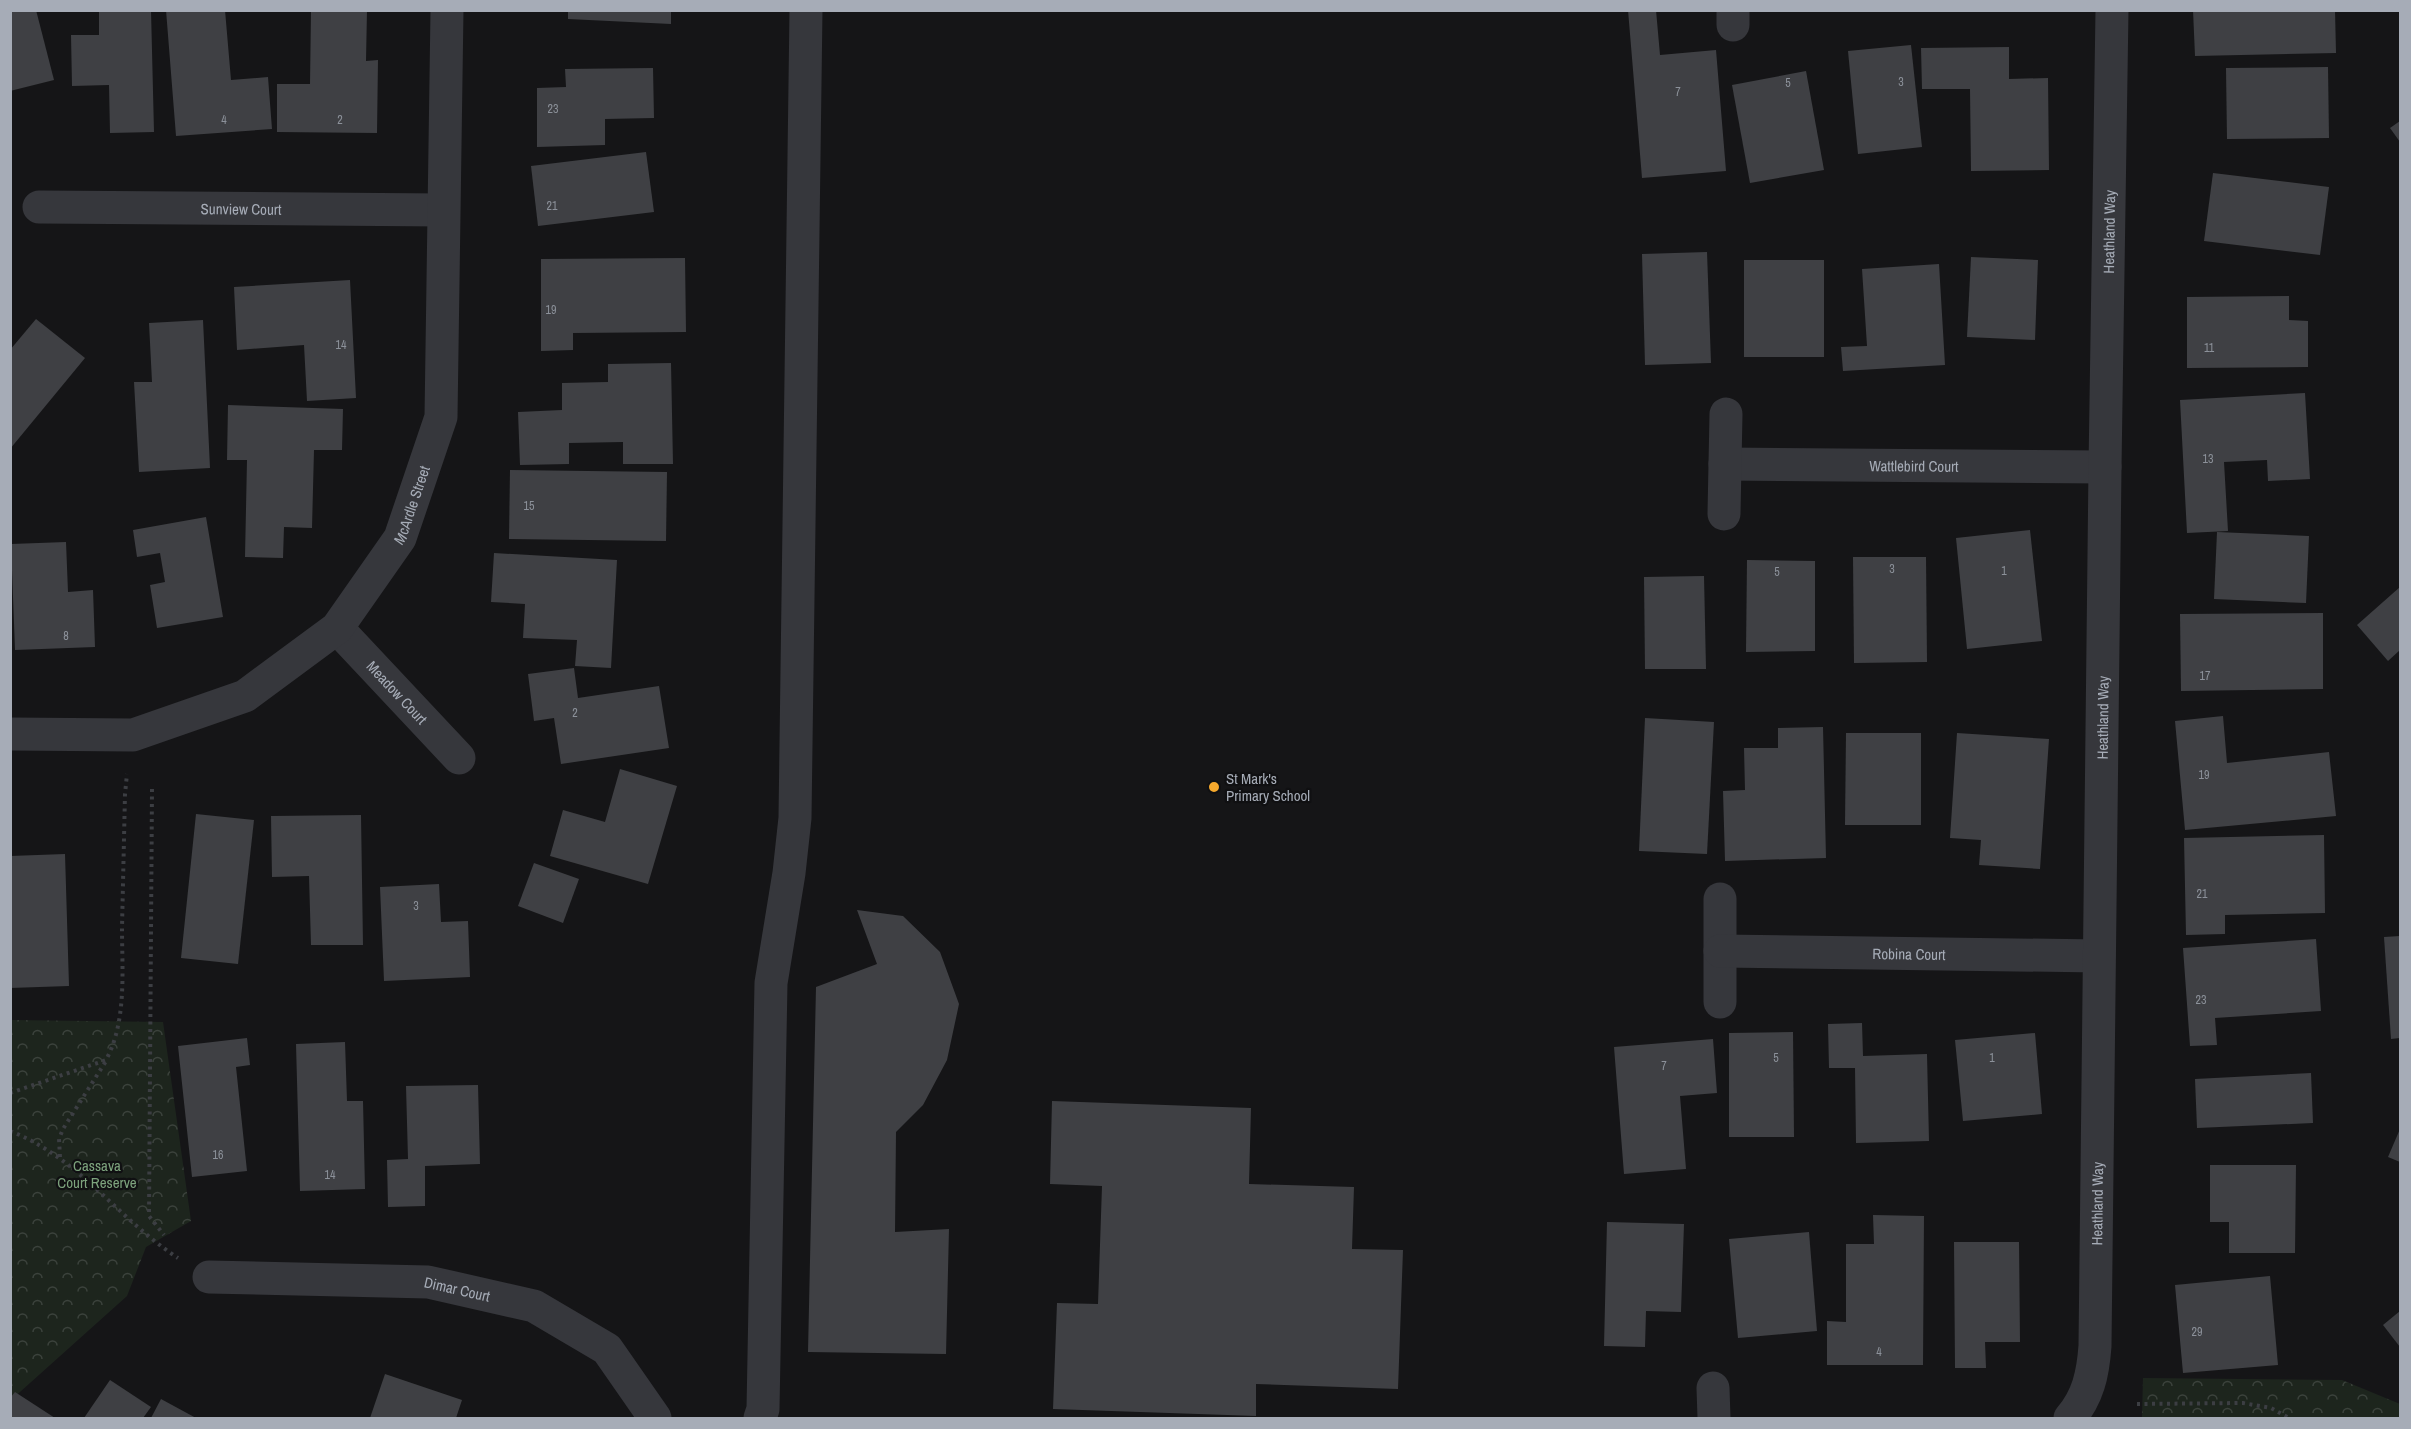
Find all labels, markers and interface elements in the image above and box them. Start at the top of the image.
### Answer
house number: 3 [1898,74,1904,90]
house number: 5 [1785,75,1791,91]
house number: 7 [1675,84,1681,100]
house number: 23 [548,101,558,117]
house number: 4 [221,112,227,128]
house number: 2 [337,112,343,128]
street label: Heathland Way [2097,189,2120,274]
street label: Sunview Court [201,198,282,219]
house number: 21 [547,198,558,214]
house number: 19 [546,302,556,318]
house number: 14 [336,337,347,353]
house number: 11 [2204,340,2215,356]
house number: 13 [2203,451,2213,467]
street label: Wattlebird Court [1869,455,1959,476]
street label: McArdle Street [388,462,434,549]
house number: 15 [524,498,535,514]
house number: 3 [1889,561,1895,577]
house number: 1 [2001,563,2007,579]
house number: 5 [1774,564,1780,580]
house number: 8 [63,628,69,644]
street label: Meadow Court [362,656,433,729]
house number: 17 [2200,668,2211,684]
street label: Heathland Way [2091,675,2113,760]
house number: 2 [572,705,578,721]
house number: 19 [2199,767,2209,783]
place label: St Mark's Primary School [1226,768,1310,806]
marker: St Mark's Primary School [1207,780,1221,794]
house number: 21 [2197,886,2208,902]
house number: 3 [413,898,419,914]
street label: Robina Court [1872,943,1946,964]
house number: 23 [2196,992,2206,1008]
house number: 5 [1773,1050,1779,1066]
house number: 1 [1989,1050,1995,1066]
house number: 7 [1661,1058,1667,1074]
house number: 16 [213,1147,223,1163]
park label: Cassava Court Reserve [57,1155,137,1193]
street label: Heathland Way [2086,1161,2108,1246]
house number: 14 [325,1167,336,1183]
street label: Dimar Court [422,1271,493,1306]
house number: 29 [2192,1324,2202,1340]
house number: 4 [1876,1344,1882,1360]

